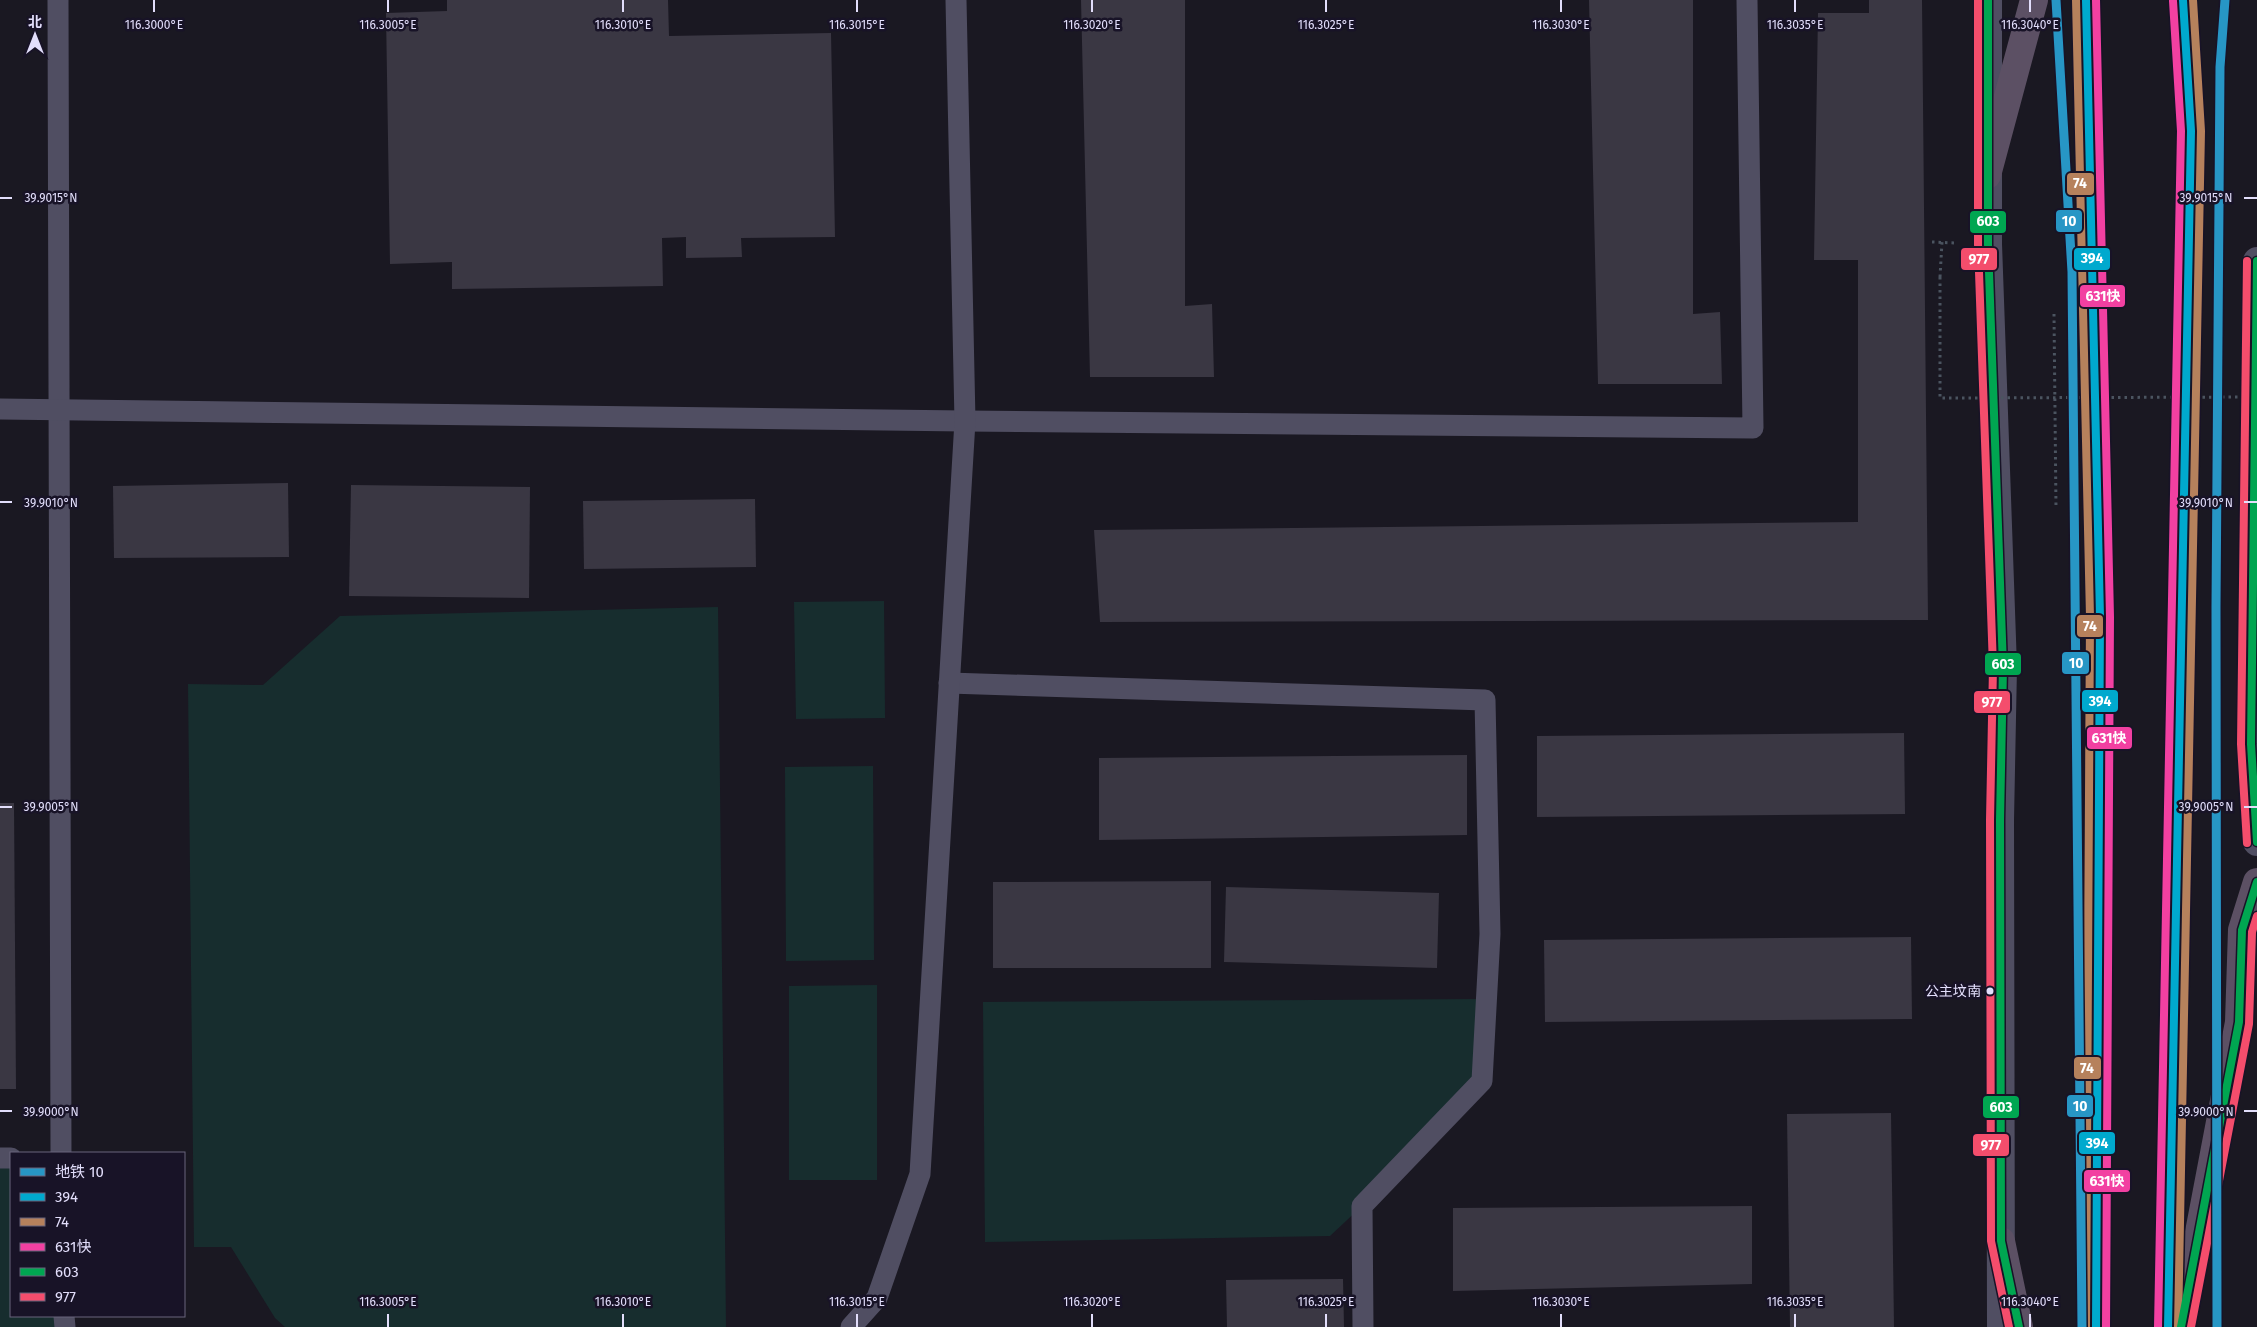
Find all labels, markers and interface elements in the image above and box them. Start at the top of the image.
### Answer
north arrow [10,10,60,60]
text: 北 [28,14,42,31]
text: 116.3000°E [125,18,183,32]
text: 116.3005°E [359,18,417,32]
text: 116.3010°E [595,18,651,32]
text: 116.3015°E [829,18,885,32]
text: 116.3020°E [1063,18,1121,32]
text: 116.3025°E [1298,18,1354,32]
text: 116.3030°E [1532,18,1590,32]
text: 116.3035°E [1767,18,1823,32]
text: 116.3040°E [2001,18,2059,32]
line badge: 74 [2066,172,2095,196]
text: 74 [2073,175,2087,192]
text: 39.9015°N [25,191,77,205]
text: 39.9015°N [2180,191,2232,205]
line badge: 10 [2055,209,2083,233]
line badge: 603 [1969,210,2007,234]
text: 603 [1976,213,2000,230]
text: 10 [2062,213,2076,230]
line badge: 977 [1960,247,1998,271]
line badge: 394 [2073,247,2111,271]
text: 394 [2080,250,2103,267]
text: 977 [1969,251,1990,268]
line badge: 631快 [2079,284,2126,308]
text: 631快 [2085,288,2121,305]
text: 39.9010°N [24,496,78,510]
text: 39.9010°N [2179,496,2233,510]
line badge: 74 [2076,614,2104,638]
text: 74 [2083,618,2097,635]
line badge: 10 [2061,651,2090,675]
line badge: 603 [1984,652,2022,676]
text: 10 [2069,655,2083,672]
text: 603 [1991,656,2015,673]
line badge: 394 [2081,689,2119,713]
line badge: 977 [1973,690,2011,714]
text: 394 [2088,693,2111,710]
text: 977 [1982,694,2003,711]
line badge: 631快 [2086,726,2133,750]
text: 631快 [2091,730,2127,747]
text: 39.9005°N [24,800,78,814]
text: 39.9005°N [2179,800,2233,814]
place label: 公主坟南 [1925,983,1981,1000]
marker: 公主坟南 [1985,986,1995,996]
line badge: 74 [2073,1056,2102,1080]
text: 74 [2080,1060,2094,1077]
line badge: 10 [2066,1094,2094,1118]
line badge: 603 [1982,1095,2020,1119]
text: 10 [2073,1098,2087,1115]
text: 603 [1989,1099,2013,1116]
text: 39.9000°N [23,1105,79,1119]
text: 39.9000°N [2178,1105,2234,1119]
line badge: 394 [2078,1131,2116,1155]
line badge: 977 [1972,1133,2010,1157]
text: 394 [2085,1135,2108,1152]
text: 977 [1981,1137,2002,1154]
legend [10,1152,185,1317]
text: 地铁 10 [55,1163,104,1181]
line badge: 631快 [2083,1169,2131,1193]
text: 631快 [2089,1173,2125,1190]
text: 394 [55,1188,78,1206]
text: 74 [55,1213,69,1231]
text: 631快 [55,1238,91,1256]
text: 603 [55,1263,79,1281]
text: 977 [55,1288,76,1306]
text: 116.3005°E [359,1295,417,1309]
text: 116.3010°E [595,1295,651,1309]
text: 116.3015°E [829,1295,885,1309]
text: 116.3020°E [1063,1295,1121,1309]
text: 116.3025°E [1298,1295,1354,1309]
text: 116.3030°E [1532,1295,1590,1309]
text: 116.3035°E [1767,1295,1823,1309]
text: 116.3040°E [2001,1295,2059,1309]

